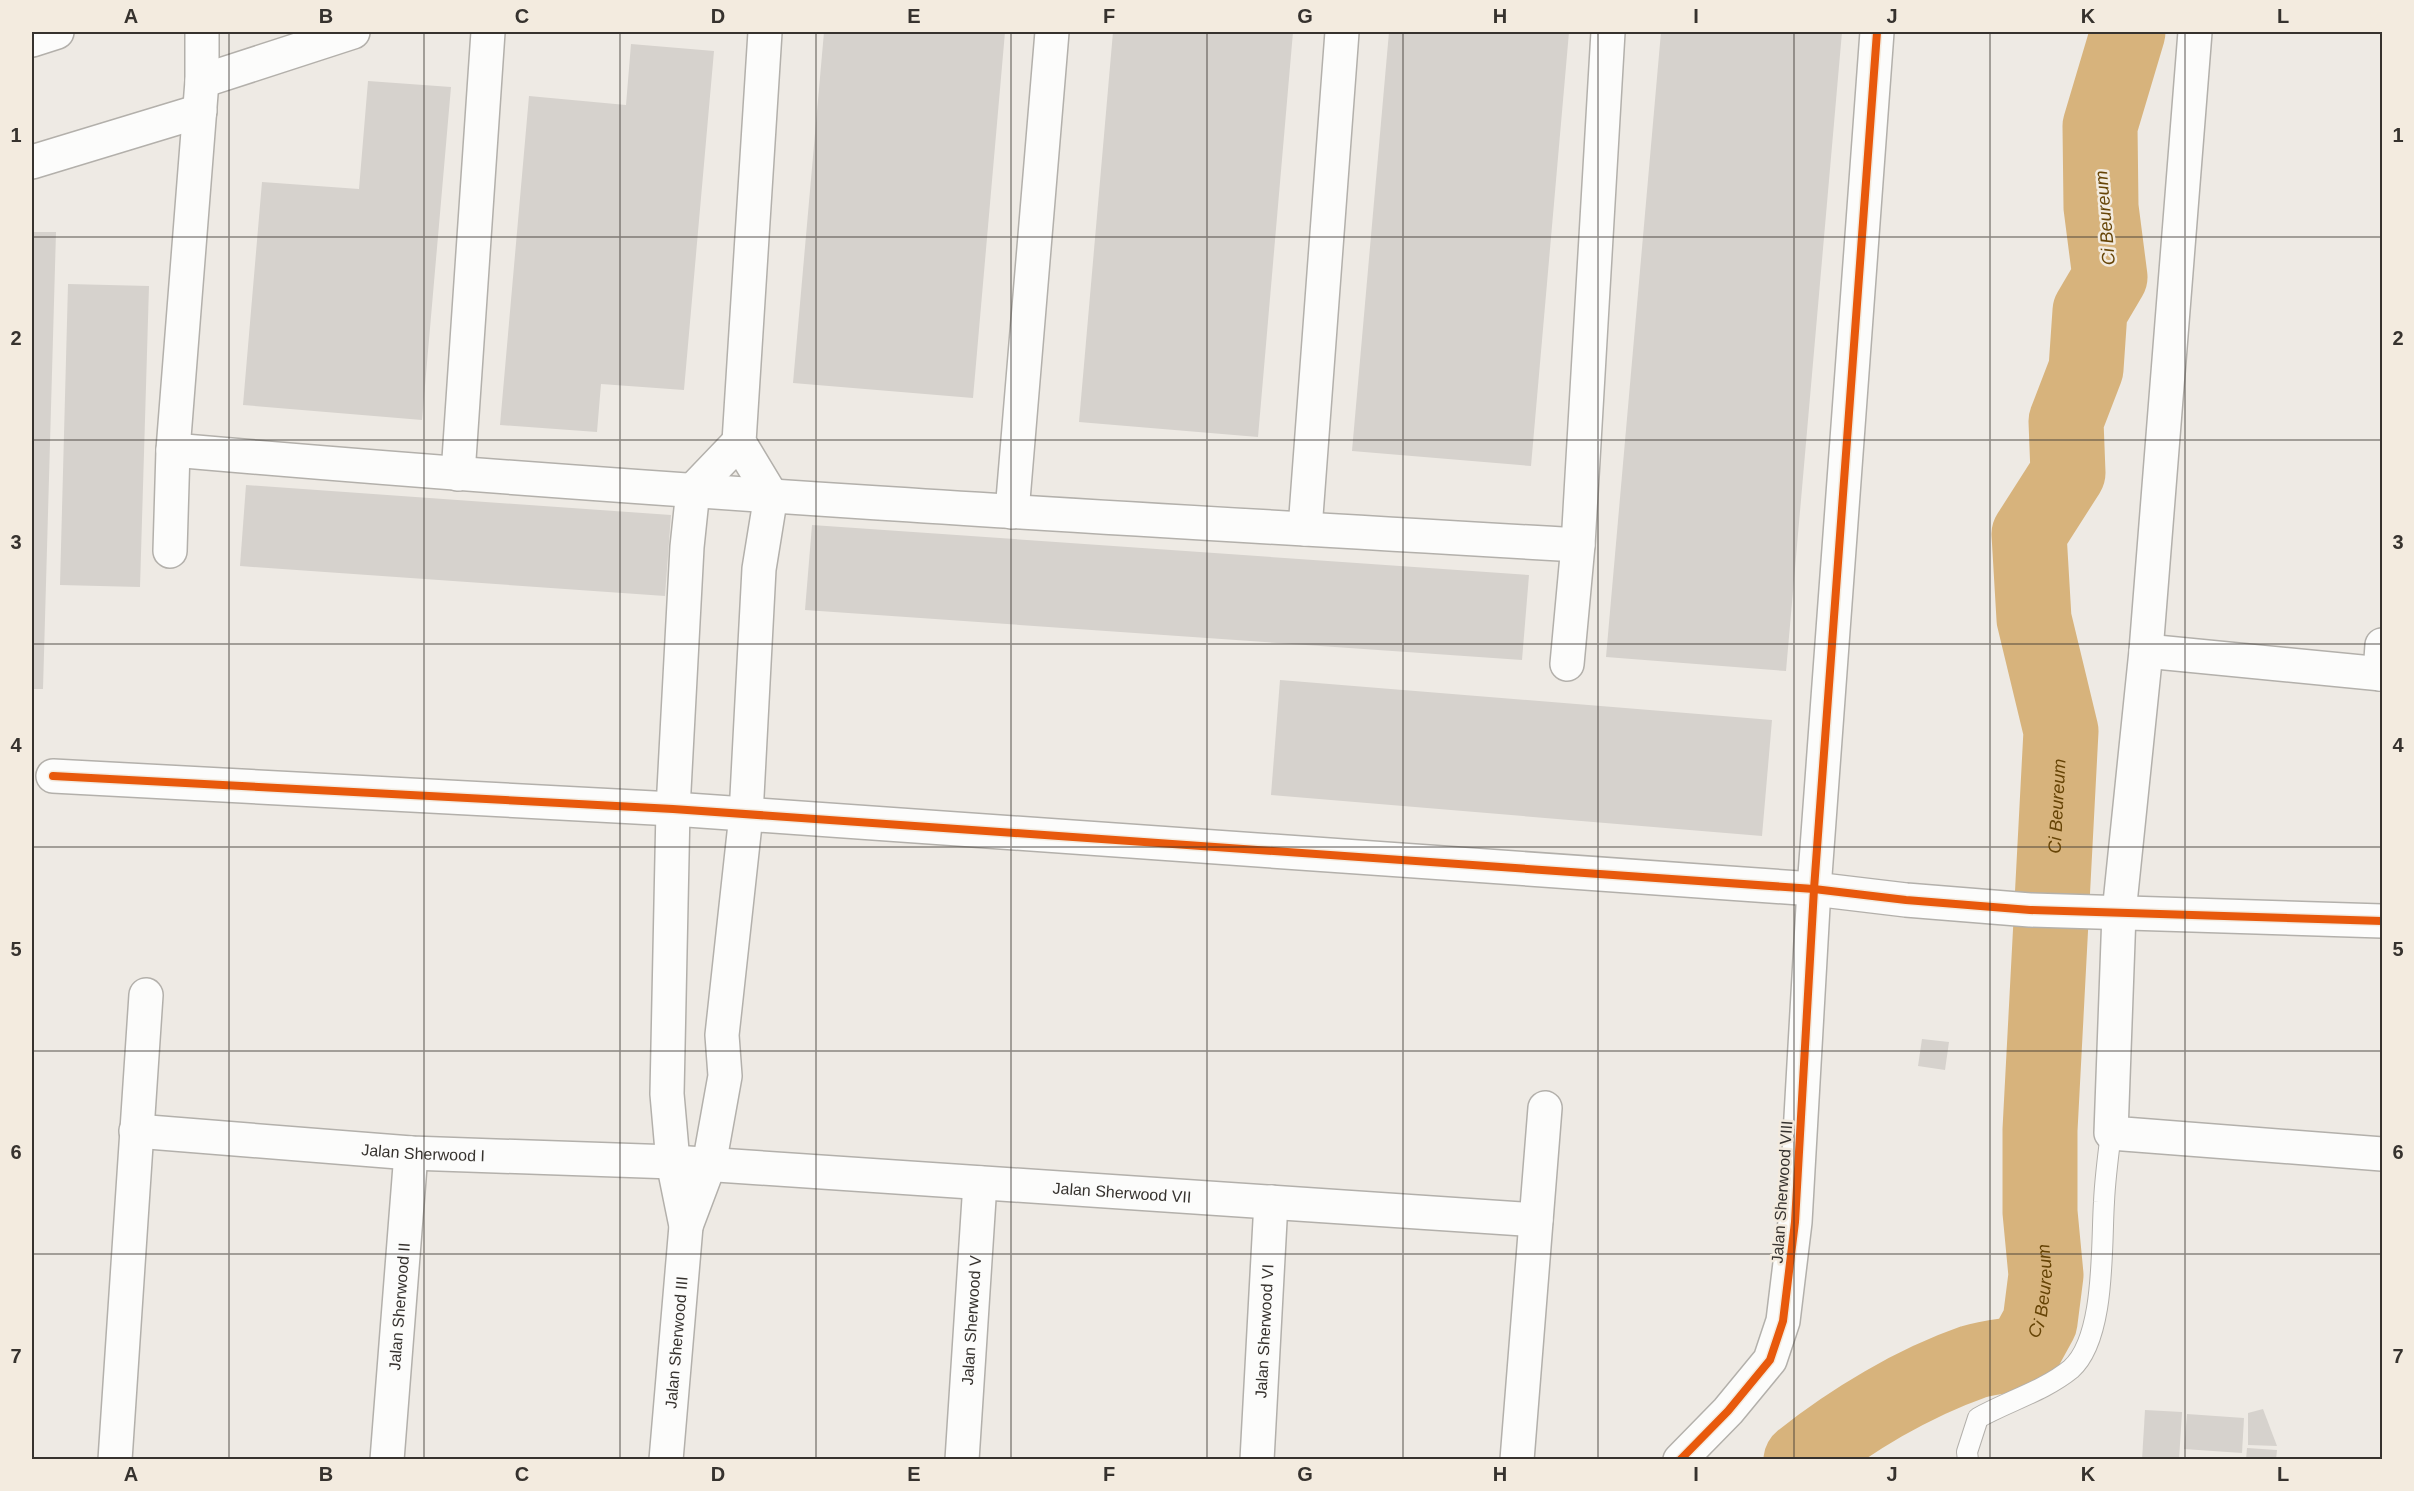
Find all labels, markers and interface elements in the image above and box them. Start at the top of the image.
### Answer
text: A [124,5,138,27]
text: B [319,5,333,27]
text: C [515,5,529,27]
text: D [711,5,725,27]
text: E [907,5,921,27]
text: F [1103,5,1115,27]
text: G [1297,5,1313,27]
text: H [1493,5,1507,27]
text: I [1693,5,1699,27]
text: J [1886,5,1898,27]
text: K [2081,5,2096,27]
text: L [2277,5,2289,27]
text: 1 [10,124,22,146]
text: 1 [2392,124,2404,146]
water label: Ci Beureum [2091,170,2119,266]
text: 2 [10,327,22,349]
text: 2 [2392,327,2404,349]
text: 3 [10,531,22,553]
text: 3 [2392,531,2404,553]
text: 4 [10,734,22,756]
text: 4 [2392,734,2404,756]
water label: Ci Beureum [2045,758,2070,854]
text: 5 [10,938,22,960]
text: 5 [2392,938,2404,960]
street label: Jalan Sherwood VIII [1769,1120,1795,1264]
text: 6 [10,1141,22,1163]
street label: Jalan Sherwood I [361,1141,485,1164]
text: 6 [2392,1141,2404,1163]
street label: Jalan Sherwood VII [1052,1179,1192,1205]
street label: Jalan Sherwood II [386,1242,412,1371]
water label: Ci Beureum [2023,1243,2056,1341]
street label: Jalan Sherwood V [958,1255,984,1386]
street label: Jalan Sherwood VI [1252,1264,1276,1399]
street label: Jalan Sherwood III [662,1276,690,1409]
text: 7 [10,1345,22,1367]
text: 7 [2392,1345,2404,1367]
text: A [124,1463,138,1485]
text: B [319,1463,333,1485]
text: C [515,1463,529,1485]
text: D [711,1463,725,1485]
text: E [907,1463,921,1485]
text: F [1103,1463,1115,1485]
text: G [1297,1463,1313,1485]
text: H [1493,1463,1507,1485]
text: I [1693,1463,1699,1485]
text: J [1886,1463,1898,1485]
text: K [2081,1463,2096,1485]
text: L [2277,1463,2289,1485]

